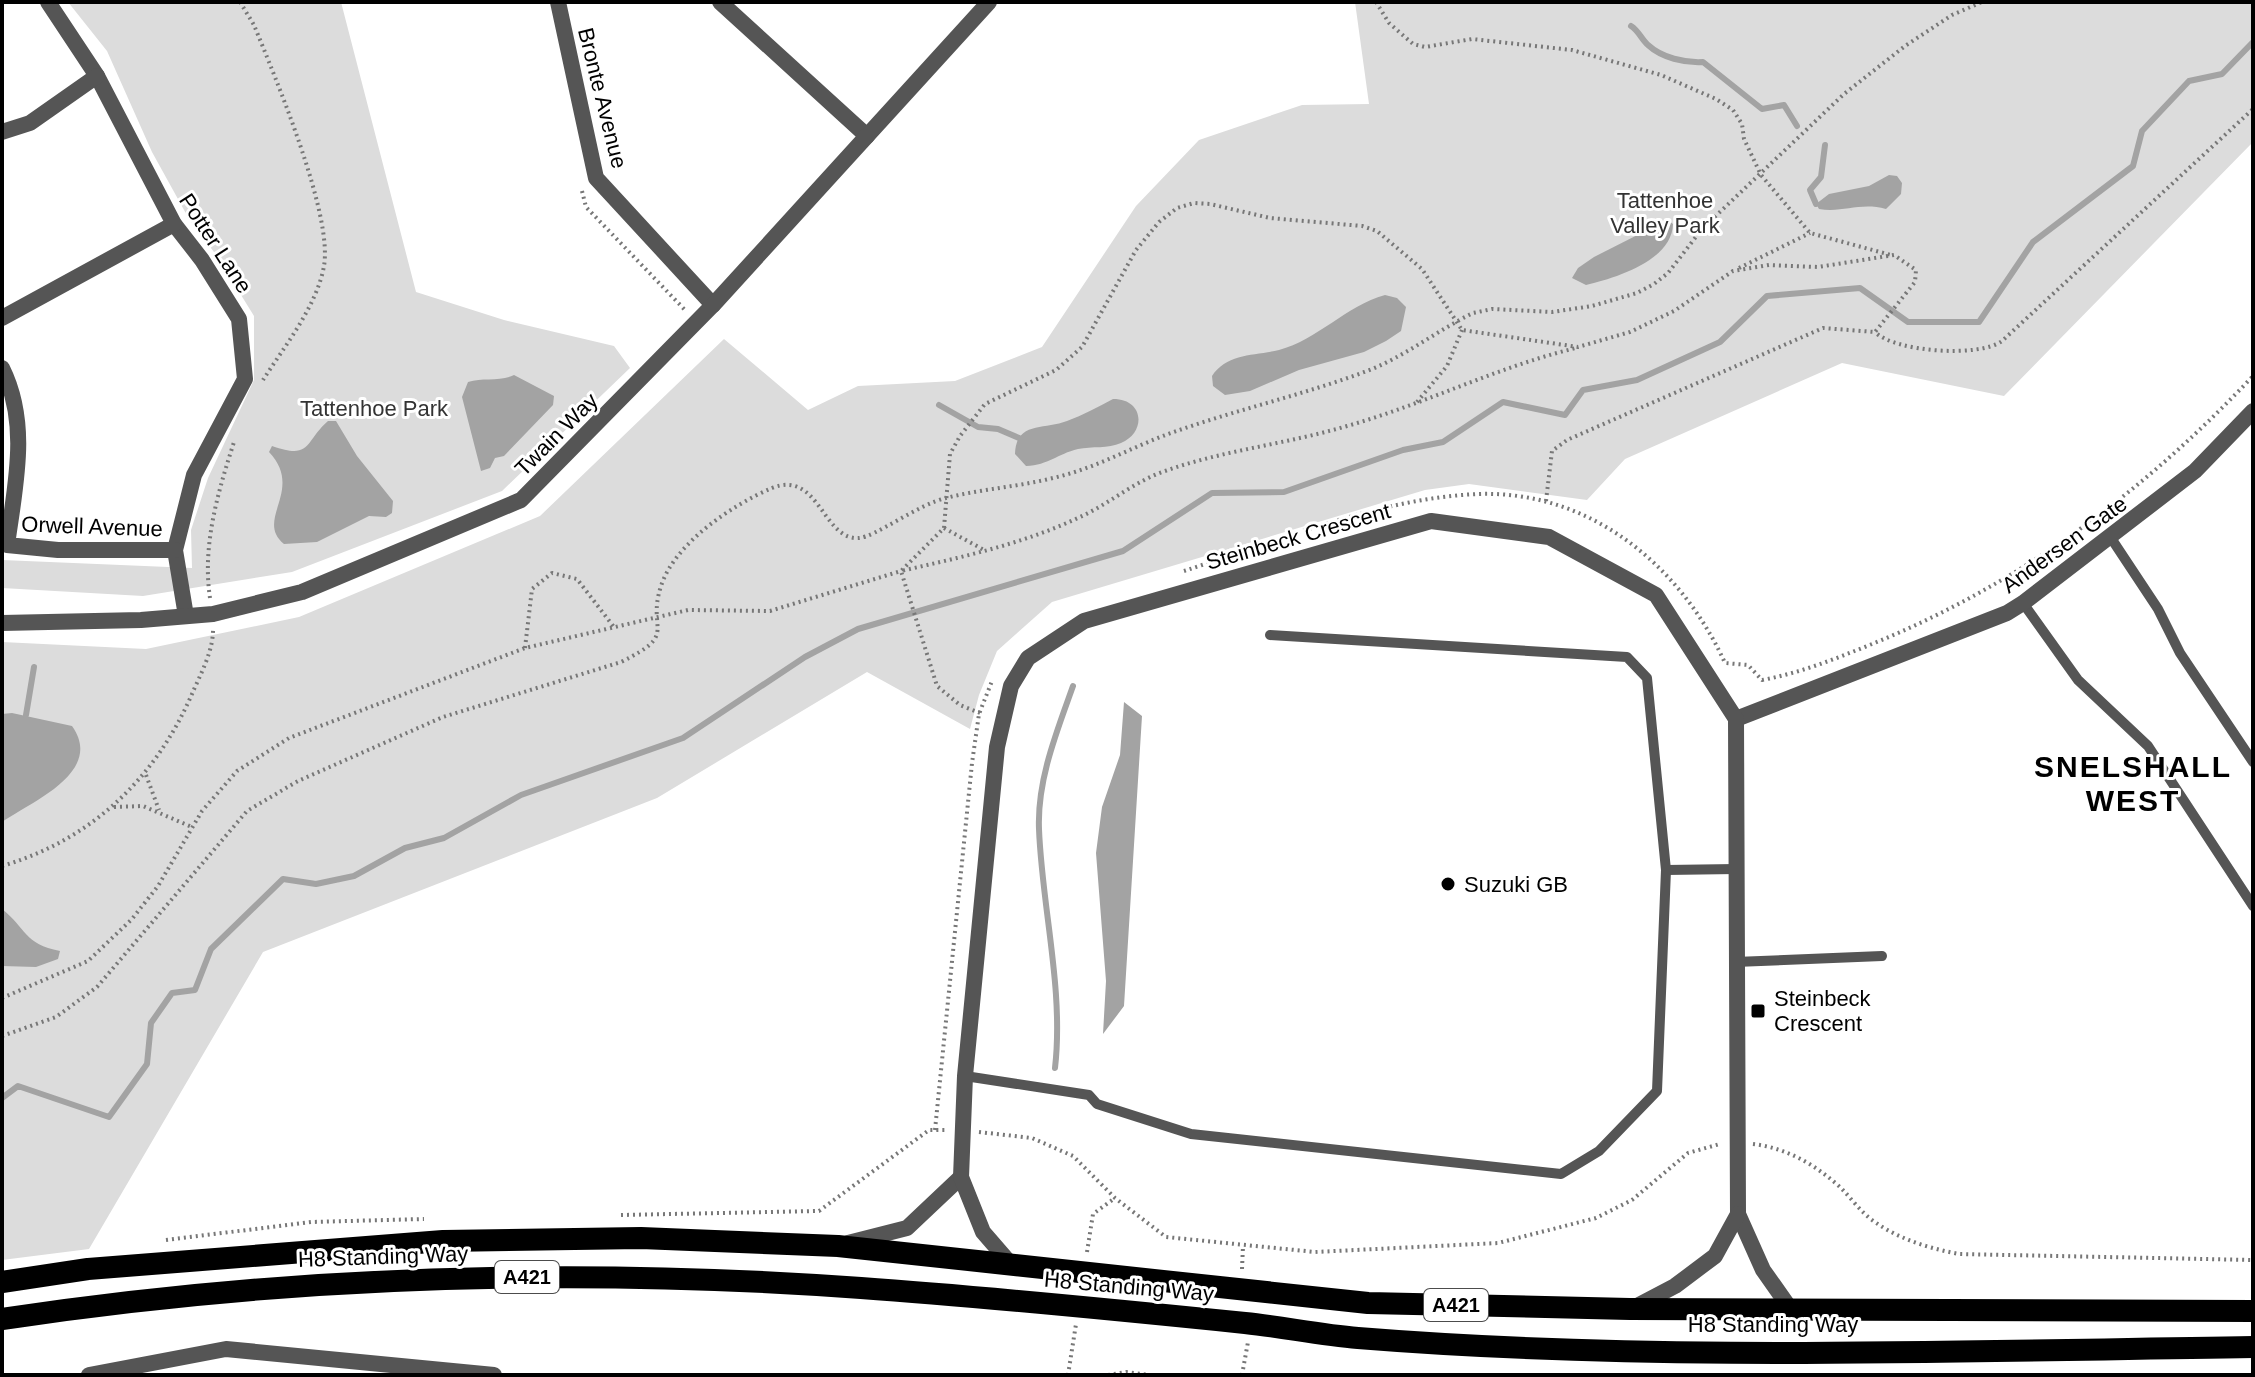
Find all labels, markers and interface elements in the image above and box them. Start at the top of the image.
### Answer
street label: Bronte Avenue [573,25,632,171]
park label: Tattenhoe Valley Park [1610,188,1721,238]
street label: Potter Lane [174,189,257,298]
street label: Twain Way [510,388,603,481]
park label: Tattenhoe Park [300,396,449,421]
street label: Andersen Gate [1997,491,2132,598]
street label: Steinbeck Crescent [1203,498,1393,575]
street label: Orwell Avenue [21,512,163,541]
district label: SNELSHALL WEST [2034,750,2232,817]
place label: Suzuki GB [1464,872,1568,897]
marker: Suzuki GB [1439,875,1457,893]
place label: Steinbeck Crescent [1774,986,1872,1036]
marker: Steinbeck Crescent [1749,1002,1767,1020]
street label: H8 Standing Way [297,1241,469,1272]
road number: A421 [495,1261,559,1293]
street label: H8 Standing Way [1043,1267,1215,1306]
road number: A421 [1424,1289,1488,1321]
street label: H8 Standing Way [1688,1312,1858,1337]

